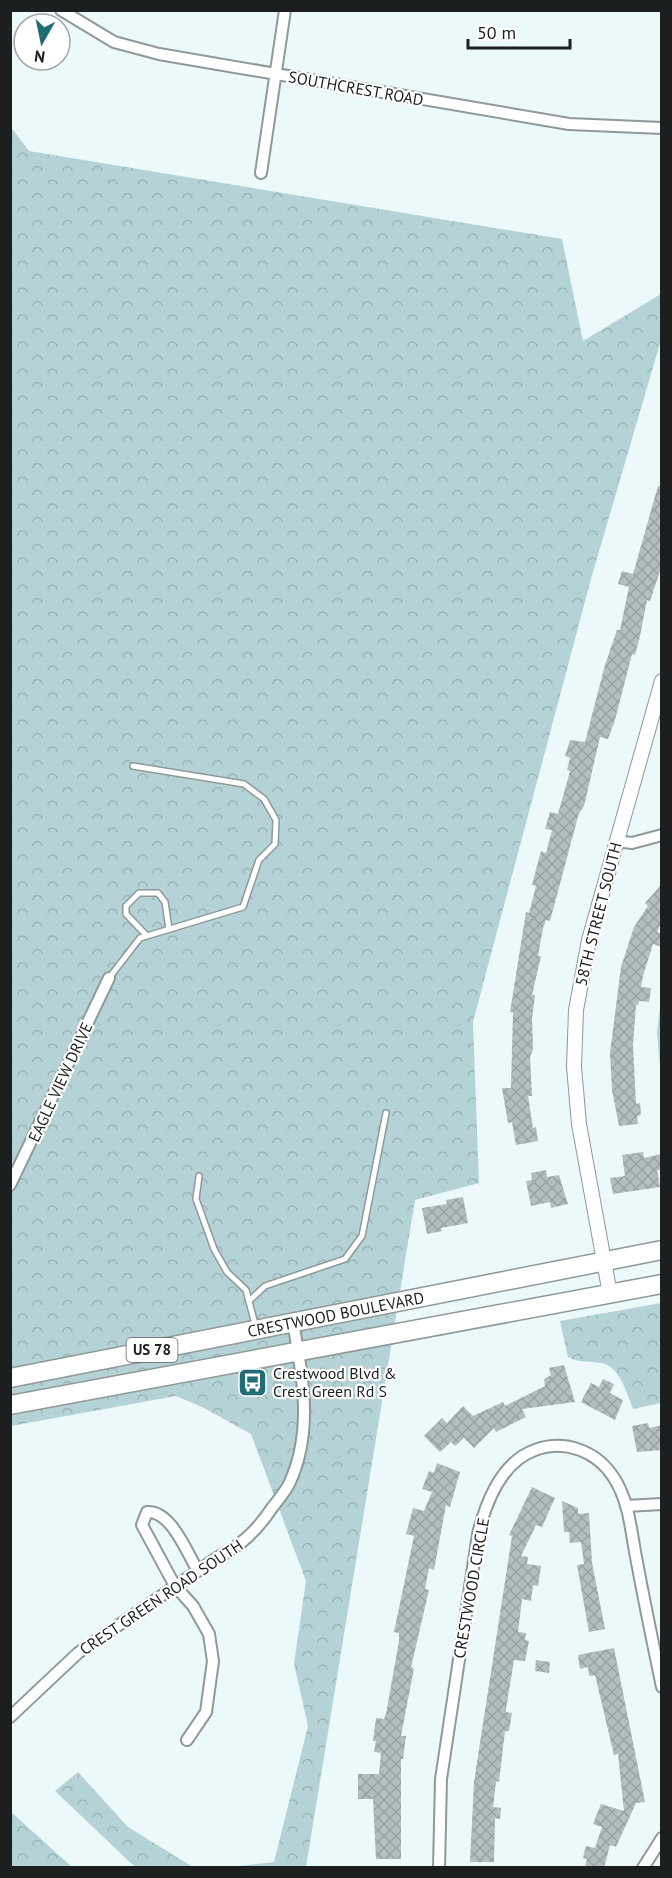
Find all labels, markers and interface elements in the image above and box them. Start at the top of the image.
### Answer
north arrow [12,12,72,72]
scale bar [468,12,570,50]
text: 50 m [477,21,516,44]
text: N [33,46,46,68]
street label: SOUTHCREST ROAD [287,66,425,110]
street label: 58TH STREET SOUTH [570,840,626,988]
street label: EAGLE VIEW DRIVE [24,1019,96,1145]
street label: CRESTWOOD BOULEVARD [246,1287,426,1341]
road number: US 78 [126,1338,178,1362]
place label: Crestwood Blvd & Crest Green Rd S [273,1363,397,1401]
bus stop icon: Crestwood Blvd & Crest Green Rd S [236,1366,268,1398]
street label: CRESTWOOD CIRCLE [449,1516,493,1660]
street label: CREST GREEN ROAD SOUTH [76,1535,246,1659]

